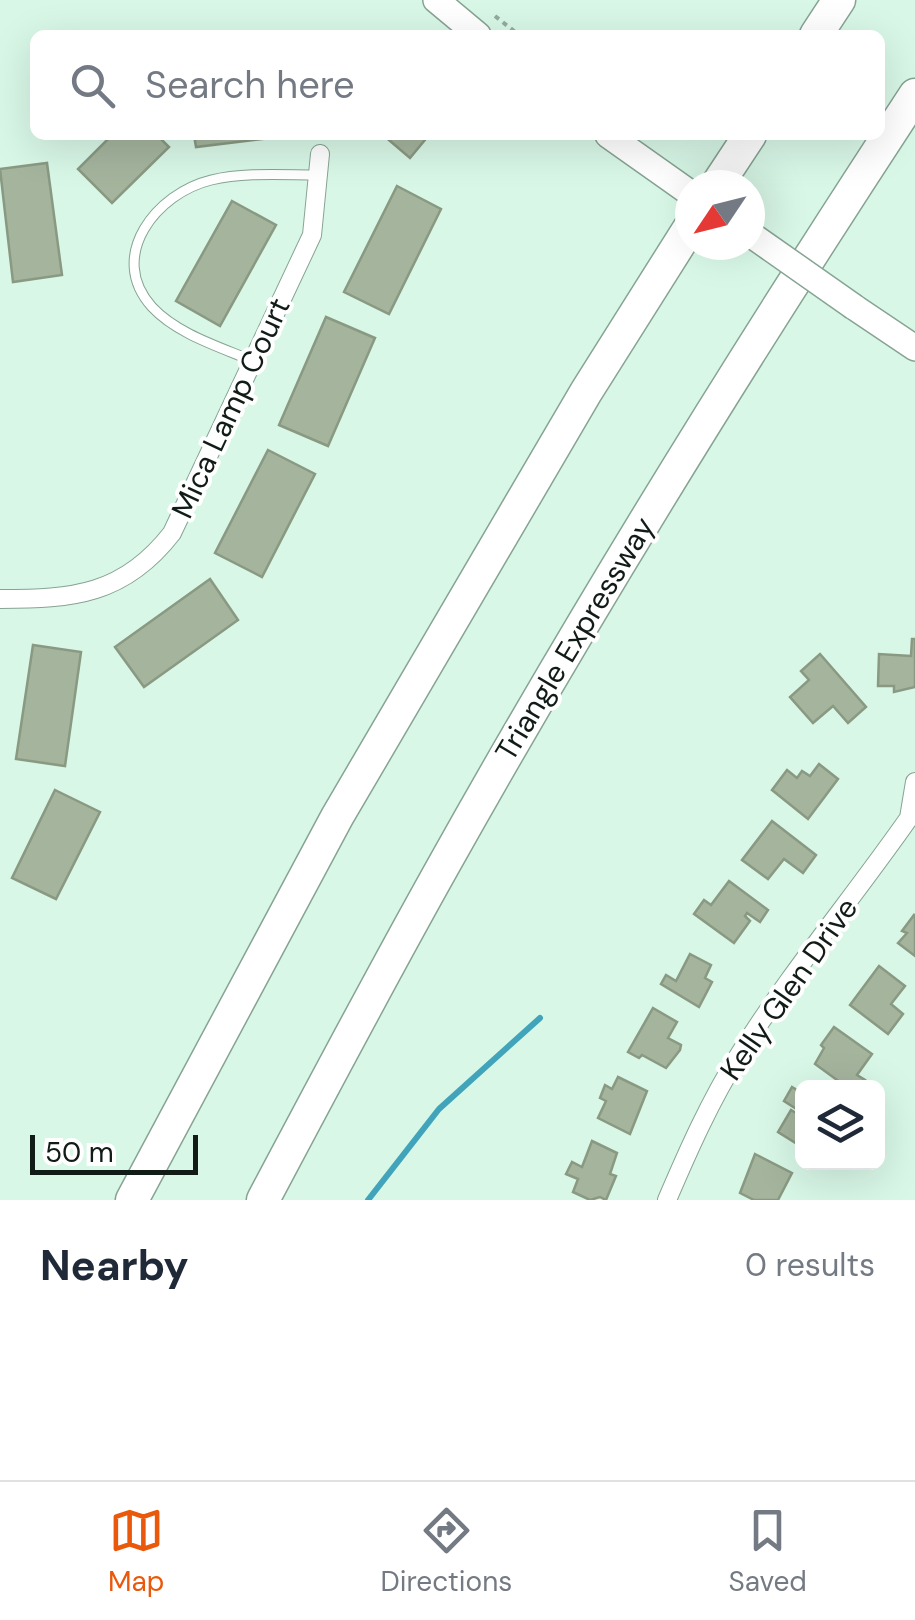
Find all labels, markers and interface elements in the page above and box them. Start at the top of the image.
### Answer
search box [30,30,885,140]
icon: search [65,58,120,113]
text: Search here [145,60,355,110]
north arrow [675,170,765,260]
street label: Mica Lamp Court [162,291,299,524]
street label: Triangle Expressway [486,509,663,768]
street label: Kelly Glen Drive [711,890,866,1088]
map controls [795,1080,885,1170]
button: layers [795,1080,885,1170]
scale bar [30,1130,198,1174]
text: 50 m [45,1134,114,1171]
text: Nearby [40,1238,189,1293]
text: 0 results [745,1244,875,1286]
tab: Map [108,1503,164,1600]
tab: Directions [381,1503,512,1600]
tab: Saved [728,1503,807,1600]

